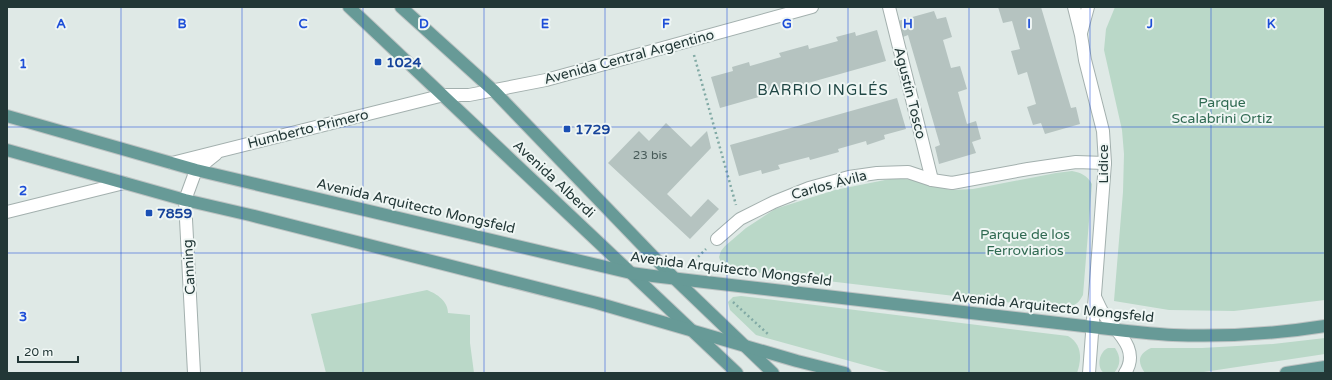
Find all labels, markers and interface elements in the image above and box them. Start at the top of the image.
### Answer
text: A [56,16,66,32]
text: B [177,16,187,32]
text: C [298,16,308,32]
text: D [419,16,429,32]
text: E [541,16,549,32]
text: F [662,16,670,32]
text: G [782,16,792,32]
text: H [903,16,913,32]
text: I [1027,16,1031,32]
text: J [1146,16,1153,32]
text: K [1267,16,1276,32]
street label: Avenida Central Argentino [542,26,716,88]
street label: Agustín Tosco [890,45,930,141]
place label: 1024 [386,54,421,71]
text: 1 [19,56,27,72]
marker: 1024 [373,57,383,67]
district label: BARRIO INGLÉS [757,81,889,99]
park label: Parque Scalabrini Ortiz [1171,94,1273,127]
street label: Humberto Primero [246,106,370,152]
place label: 1729 [575,121,610,138]
marker: 1729 [562,124,572,134]
street label: Avenida Alberdi [510,137,598,221]
street label: Lidice [1095,144,1112,184]
house number: 23 bis [633,148,667,162]
street label: Carlos Ávila [789,167,869,203]
street label: Avenida Arquitecto Mongsfeld [315,175,517,237]
text: 2 [19,183,27,199]
place label: 7859 [157,205,192,222]
marker: 7859 [144,208,154,218]
park label: Parque de los Ferroviarios [980,226,1070,259]
street label: Canning [179,239,199,295]
street label: Avenida Arquitecto Mongsfeld [629,248,833,290]
street label: Avenida Arquitecto Mongsfeld [951,288,1155,326]
text: 3 [19,309,27,325]
scale bar [18,338,78,364]
text: 20 m [24,345,53,359]

